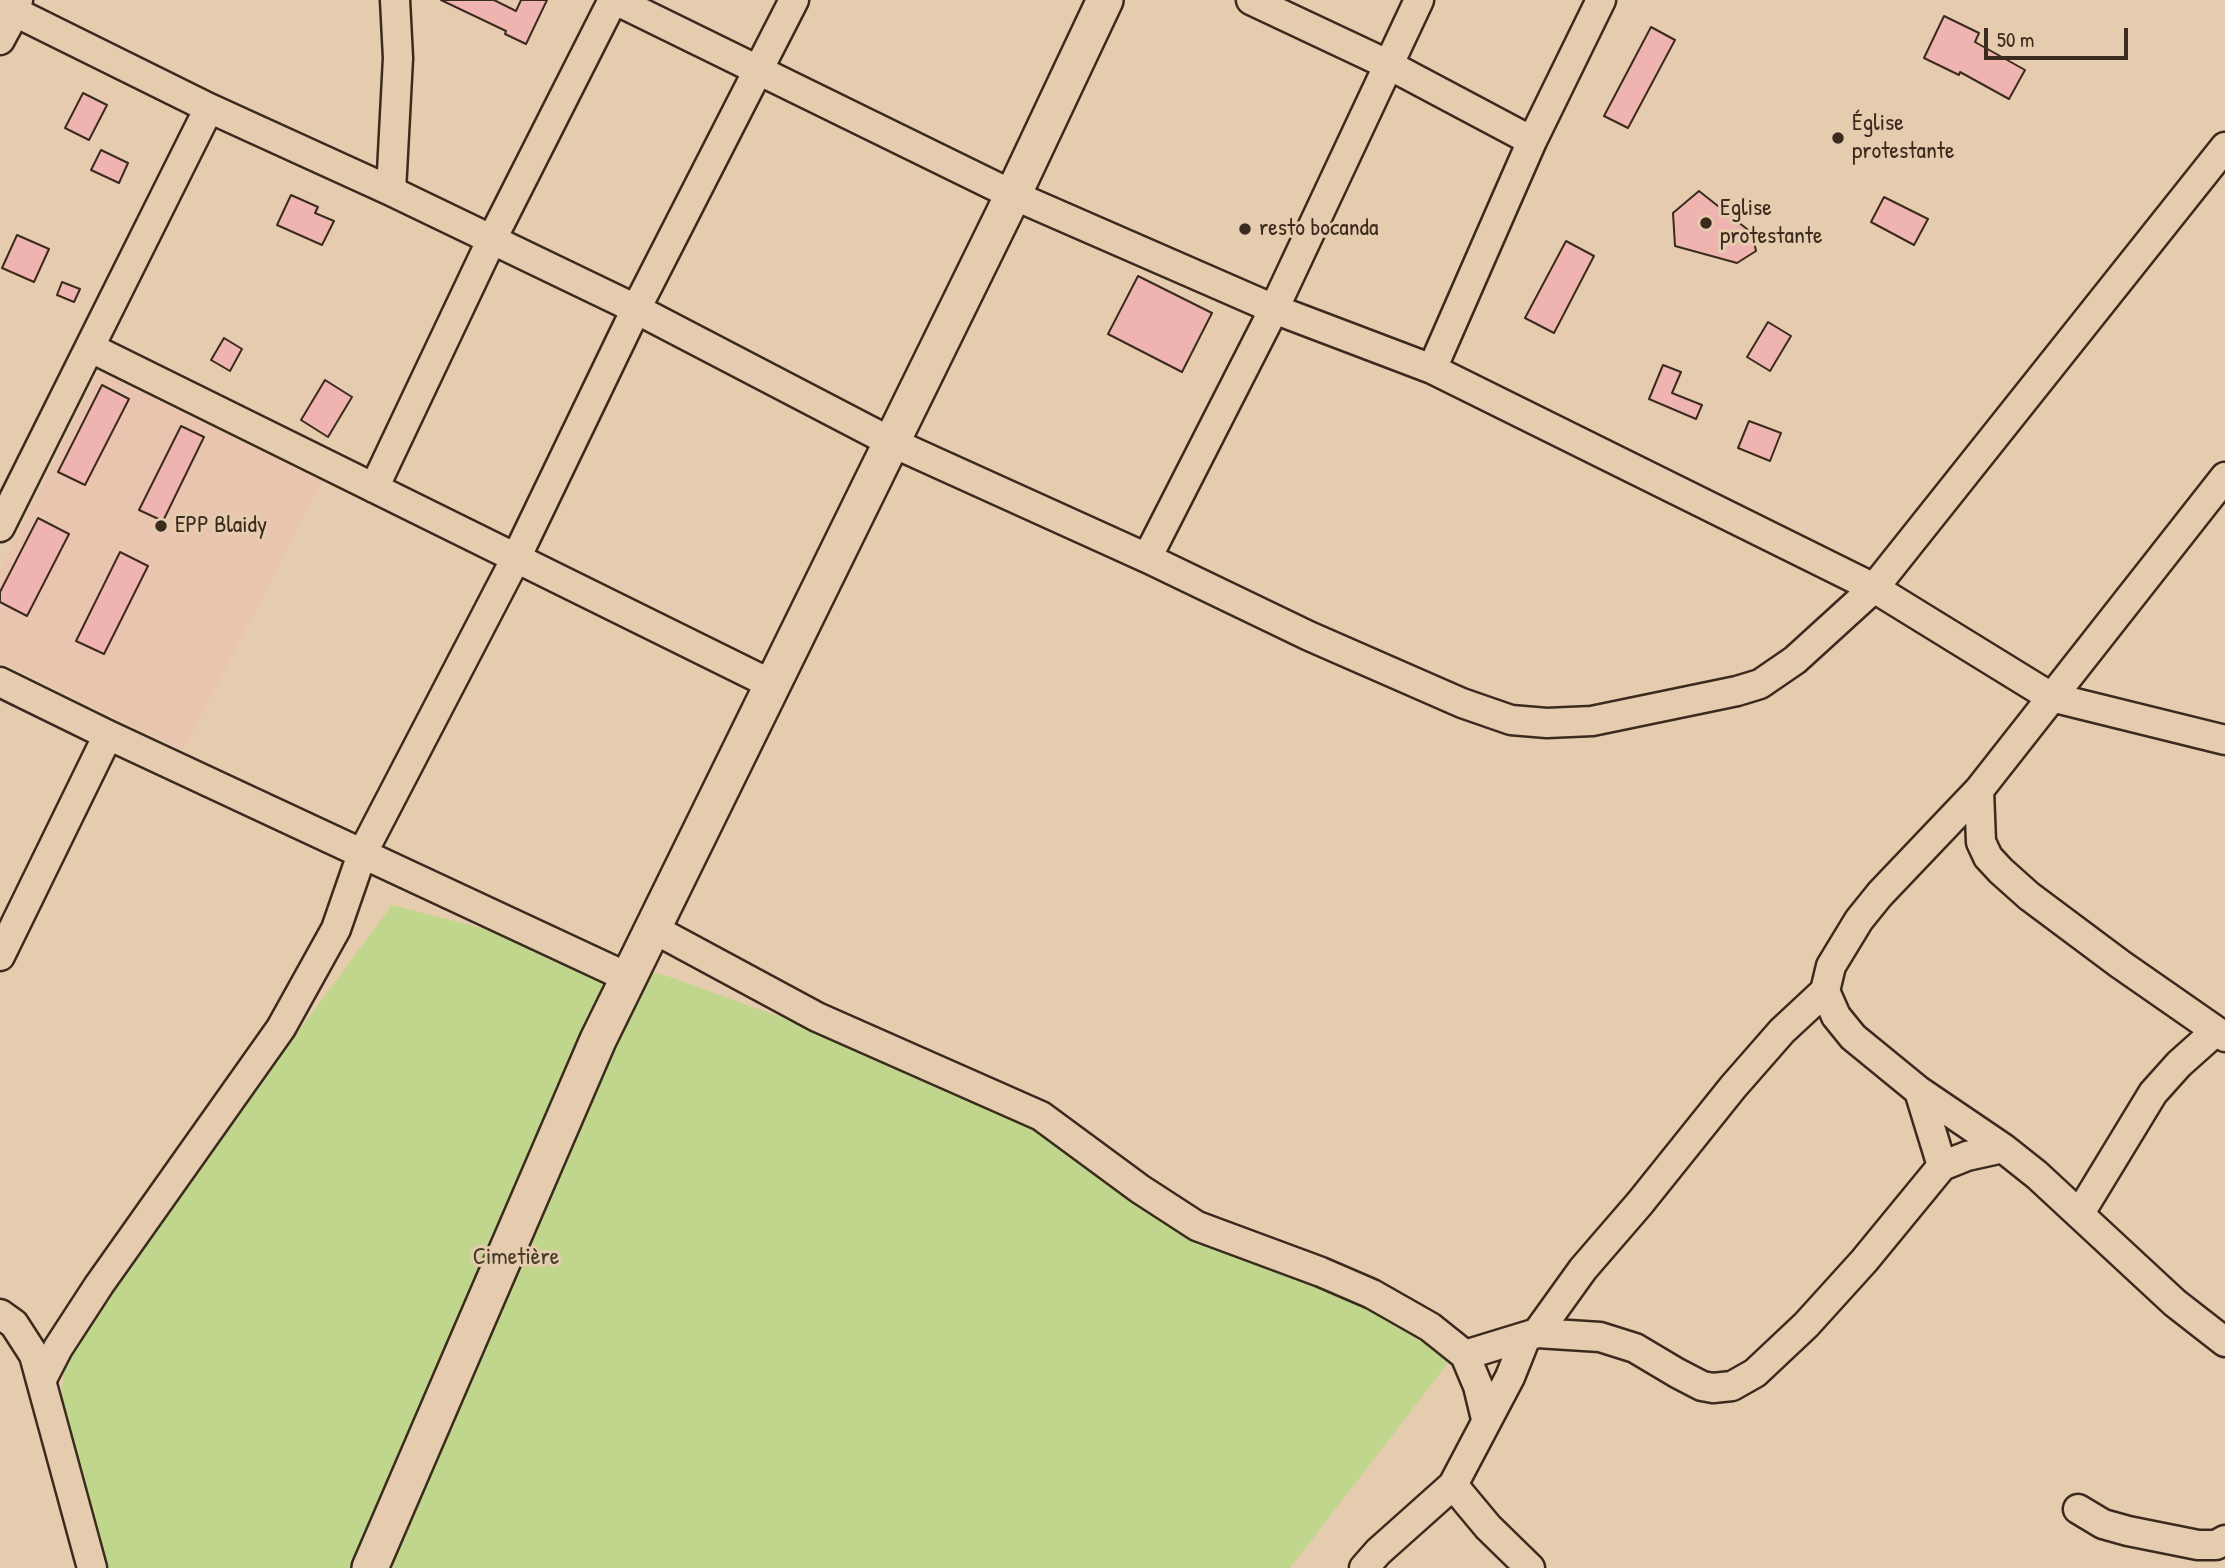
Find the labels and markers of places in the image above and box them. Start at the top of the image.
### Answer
place label: Église protestante [1852,110,1955,166]
marker: Église protestante [1830,130,1846,146]
place label: Eglise protestante [1720,195,1823,251]
place label: resto bocanda [1259,215,1378,243]
marker: Eglise protestante [1698,215,1714,231]
marker: resto bocanda [1237,221,1253,237]
place label: EPP Blaidy [175,512,267,540]
marker: EPP Blaidy [153,518,169,534]

